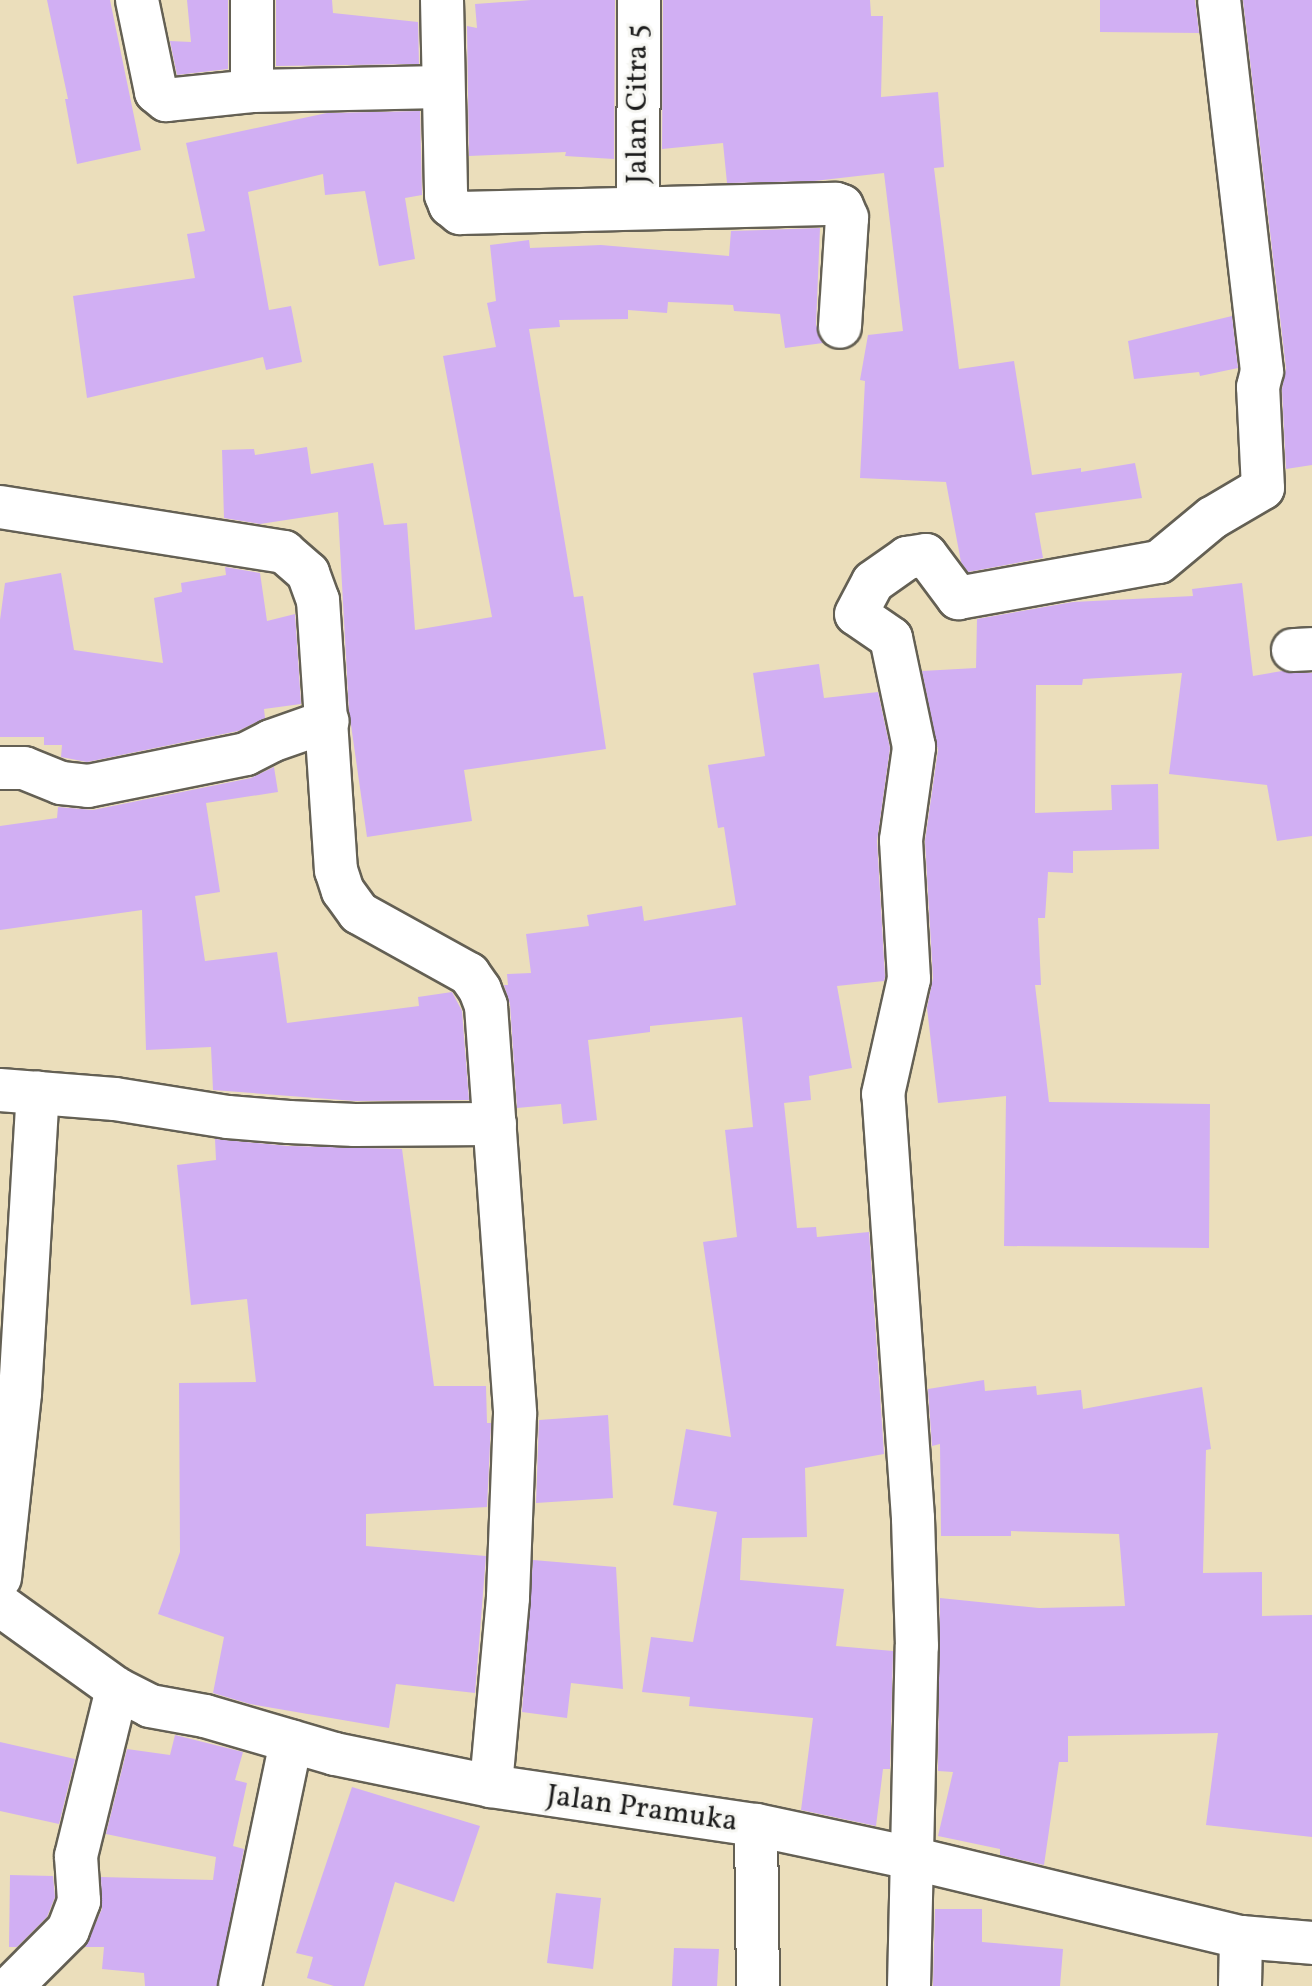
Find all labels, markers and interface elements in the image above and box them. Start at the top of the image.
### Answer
street label: Jalan Citra 5 [620,24,656,184]
street label: Jalan Pramuka [544,1778,740,1840]

